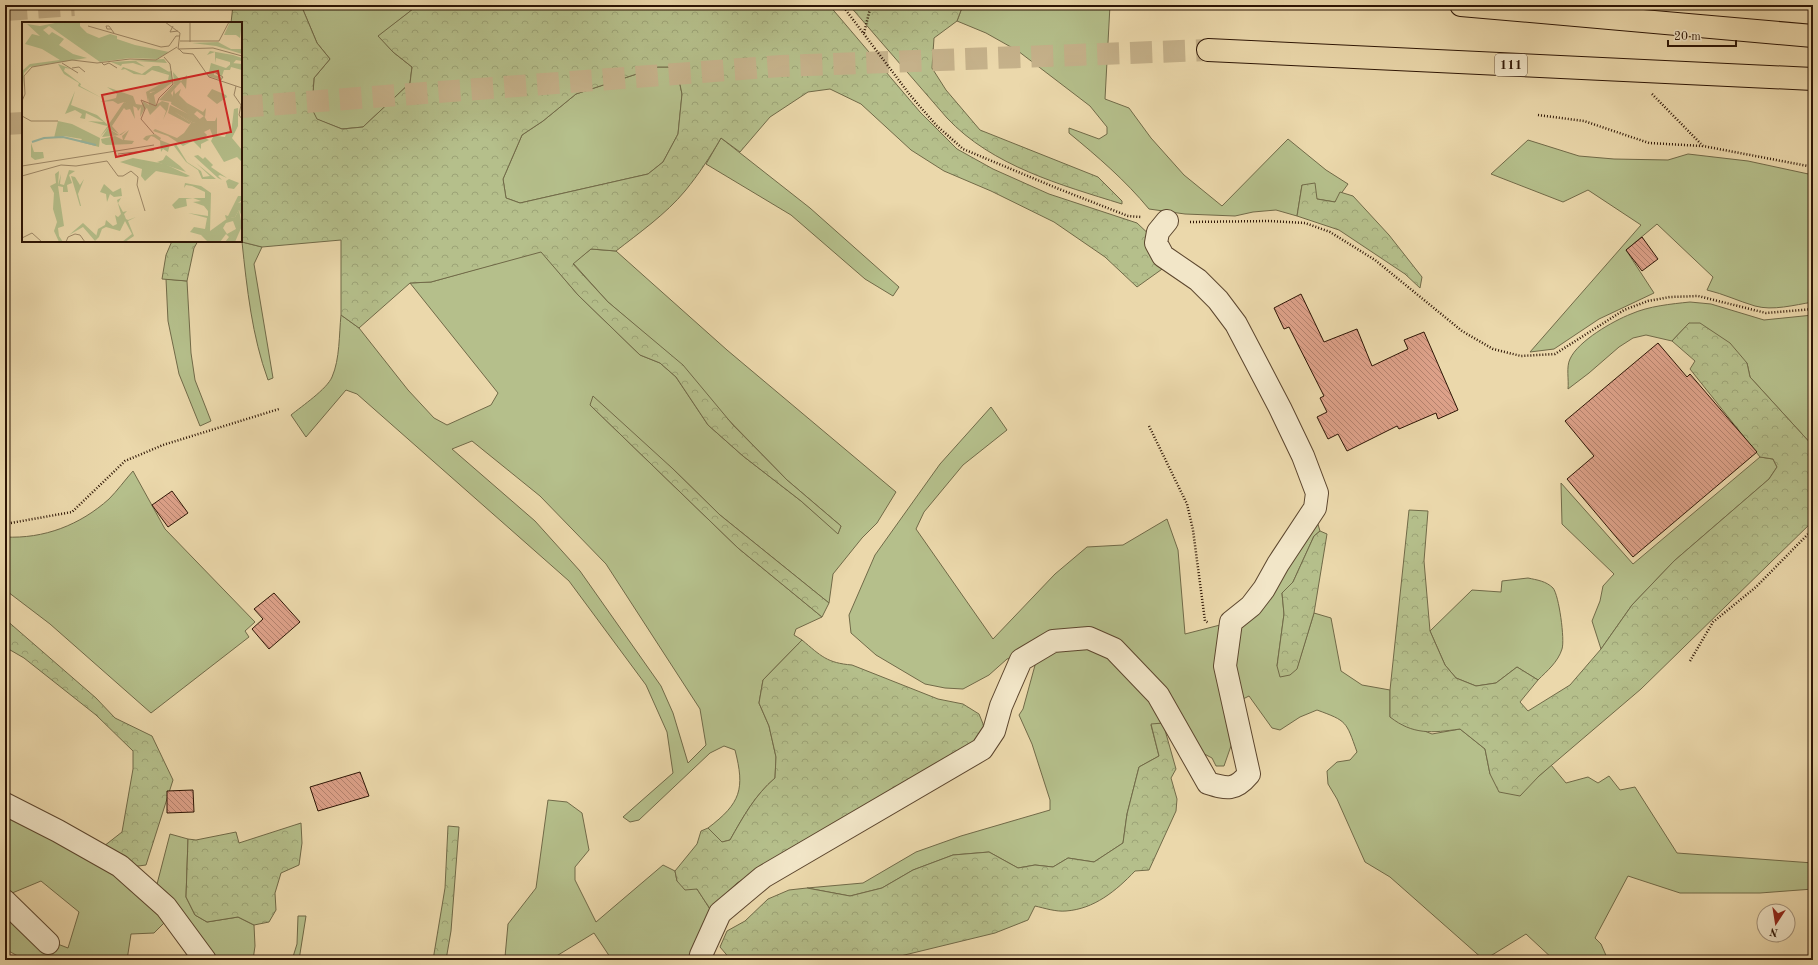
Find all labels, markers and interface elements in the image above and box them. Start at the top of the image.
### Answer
inset map [22,22,242,242]
scale bar [1668,22,1736,48]
text: 20 m [1674,31,1701,43]
road number: 111 [1495,54,1527,76]
north arrow [1756,903,1796,943]
text: N [1768,925,1779,938]

